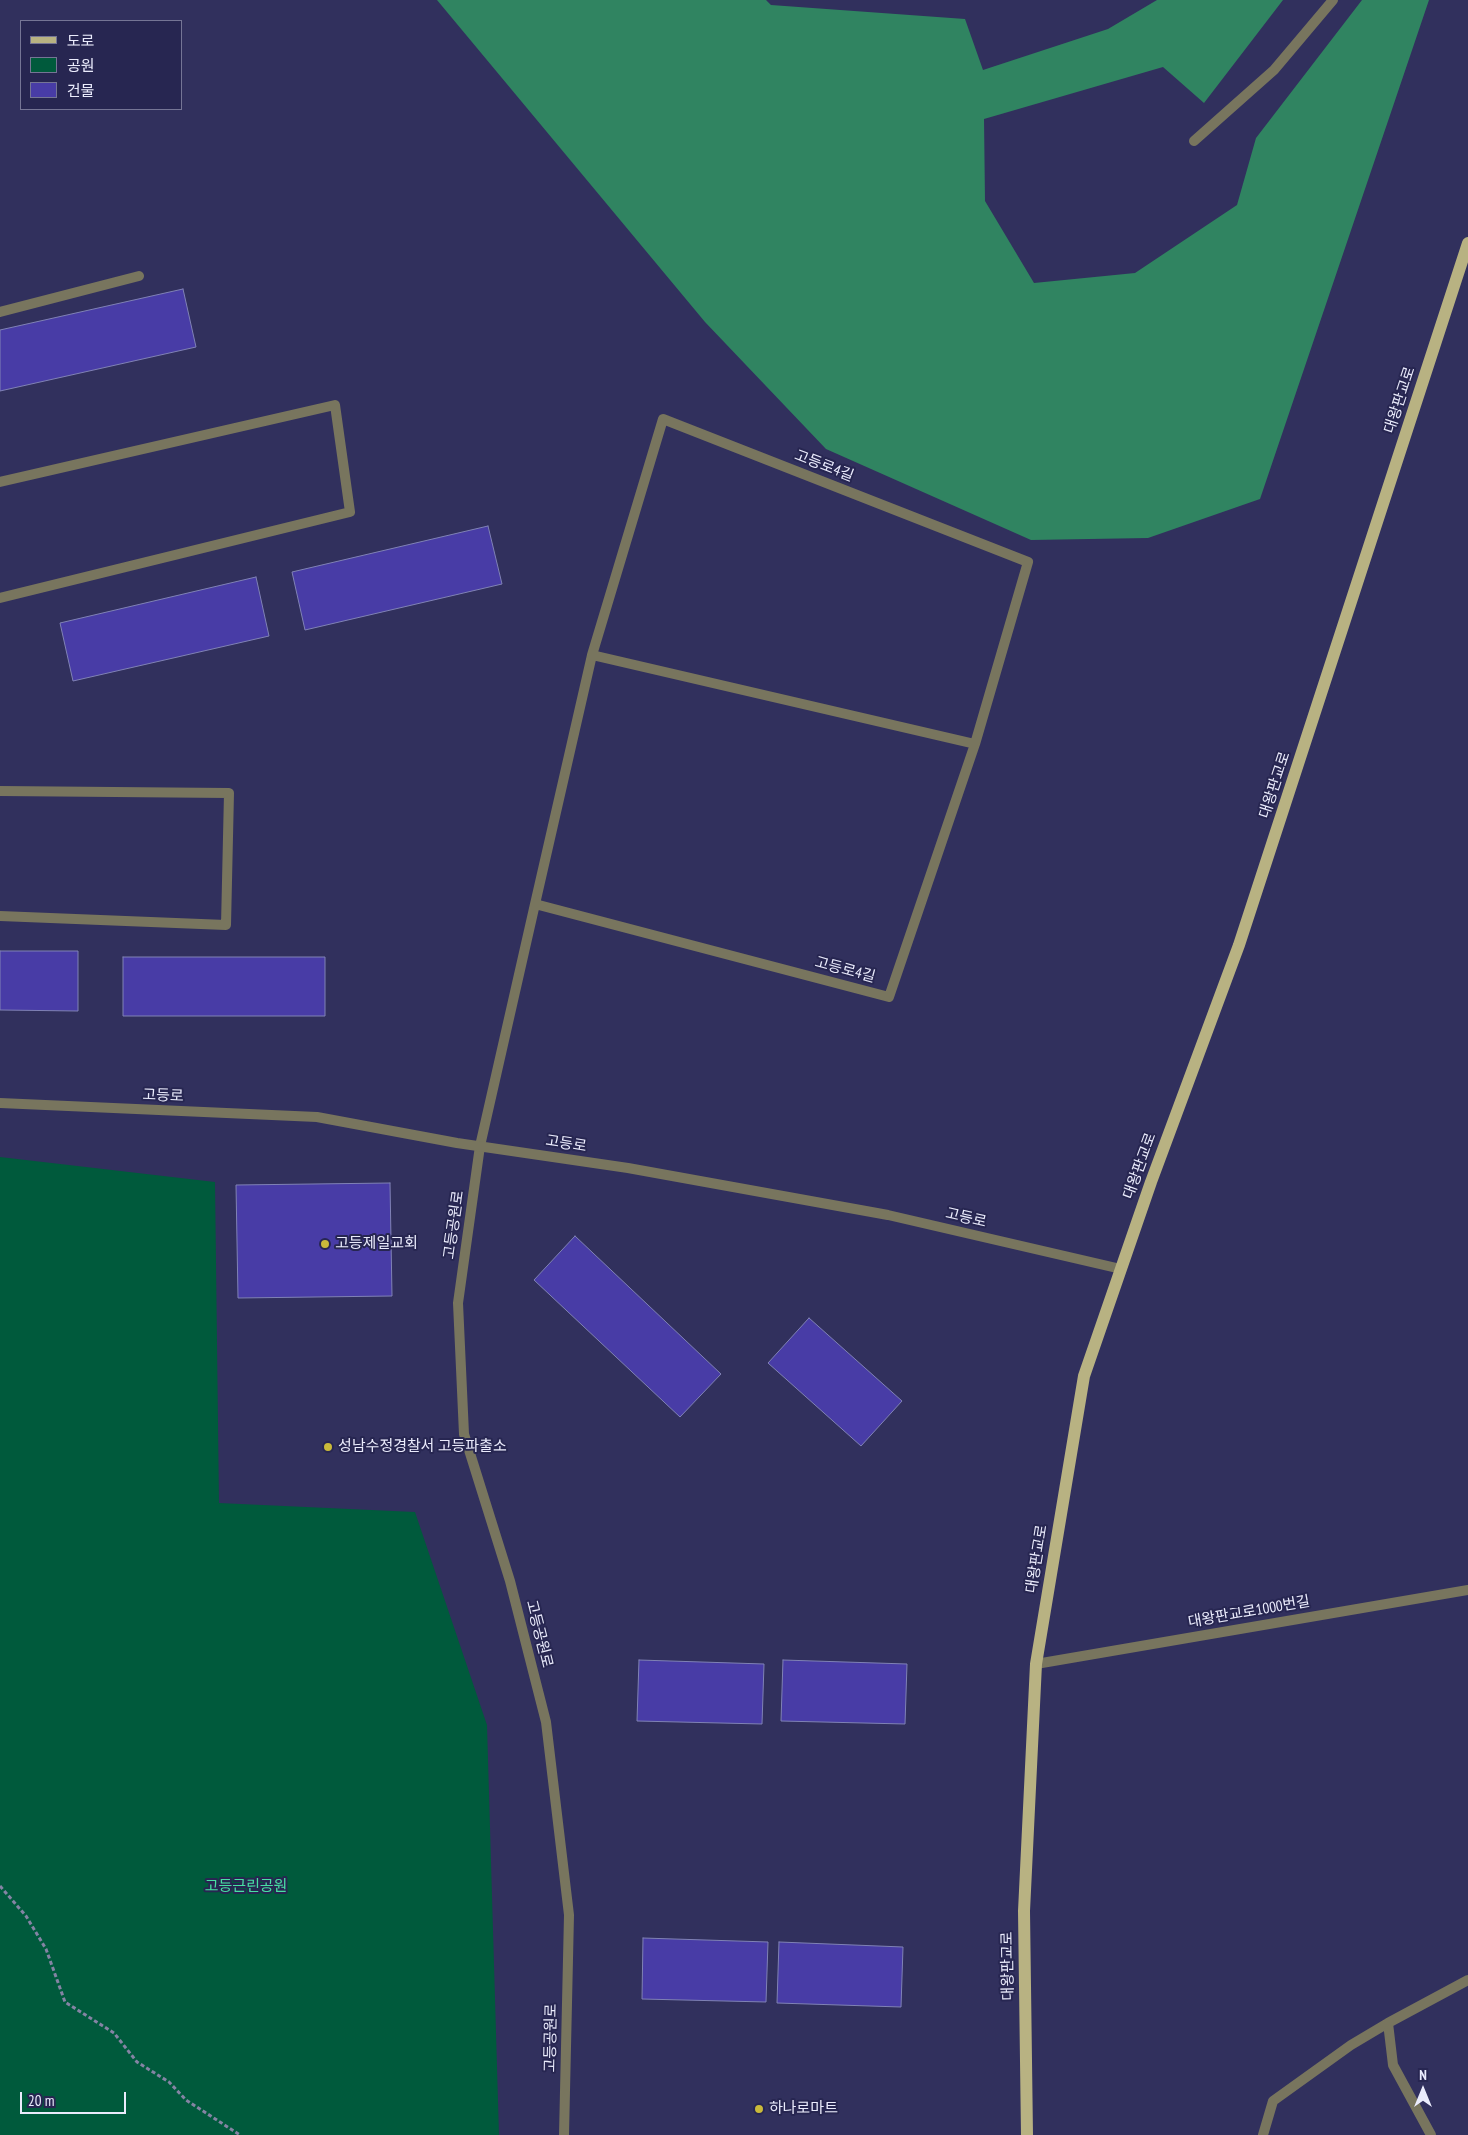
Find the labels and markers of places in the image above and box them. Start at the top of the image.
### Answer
place label: 고등제일교회 [335,1235,418,1253]
marker: 고등제일교회 [319,1238,331,1250]
place label: 성남수정경찰서 고등파출소 [338,1438,507,1456]
marker: 성남수정경찰서 고등파출소 [322,1441,334,1453]
place label: 하나로마트 [769,2100,838,2118]
marker: 하나로마트 [753,2103,765,2115]

